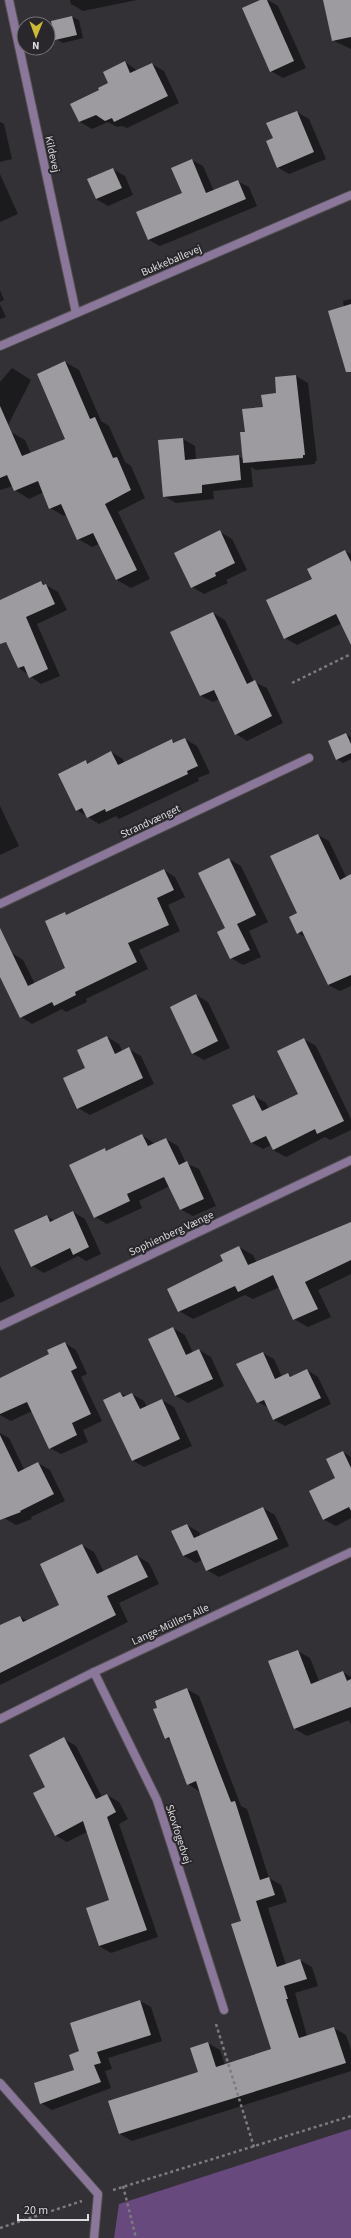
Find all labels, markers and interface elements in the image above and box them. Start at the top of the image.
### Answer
north arrow [16,16,56,56]
text: N [32,38,40,53]
street label: Kildevej [41,135,64,174]
street label: Bukkeballevej [139,241,204,280]
street label: Strandvænget [118,801,183,842]
street label: Sophienberg Vænge [126,1207,217,1260]
street label: Lange-Müllers Alle [129,1600,212,1649]
street label: Skovfogedvej [162,1803,195,1866]
scale bar [18,2196,88,2222]
text: 20 m [24,2202,48,2219]

